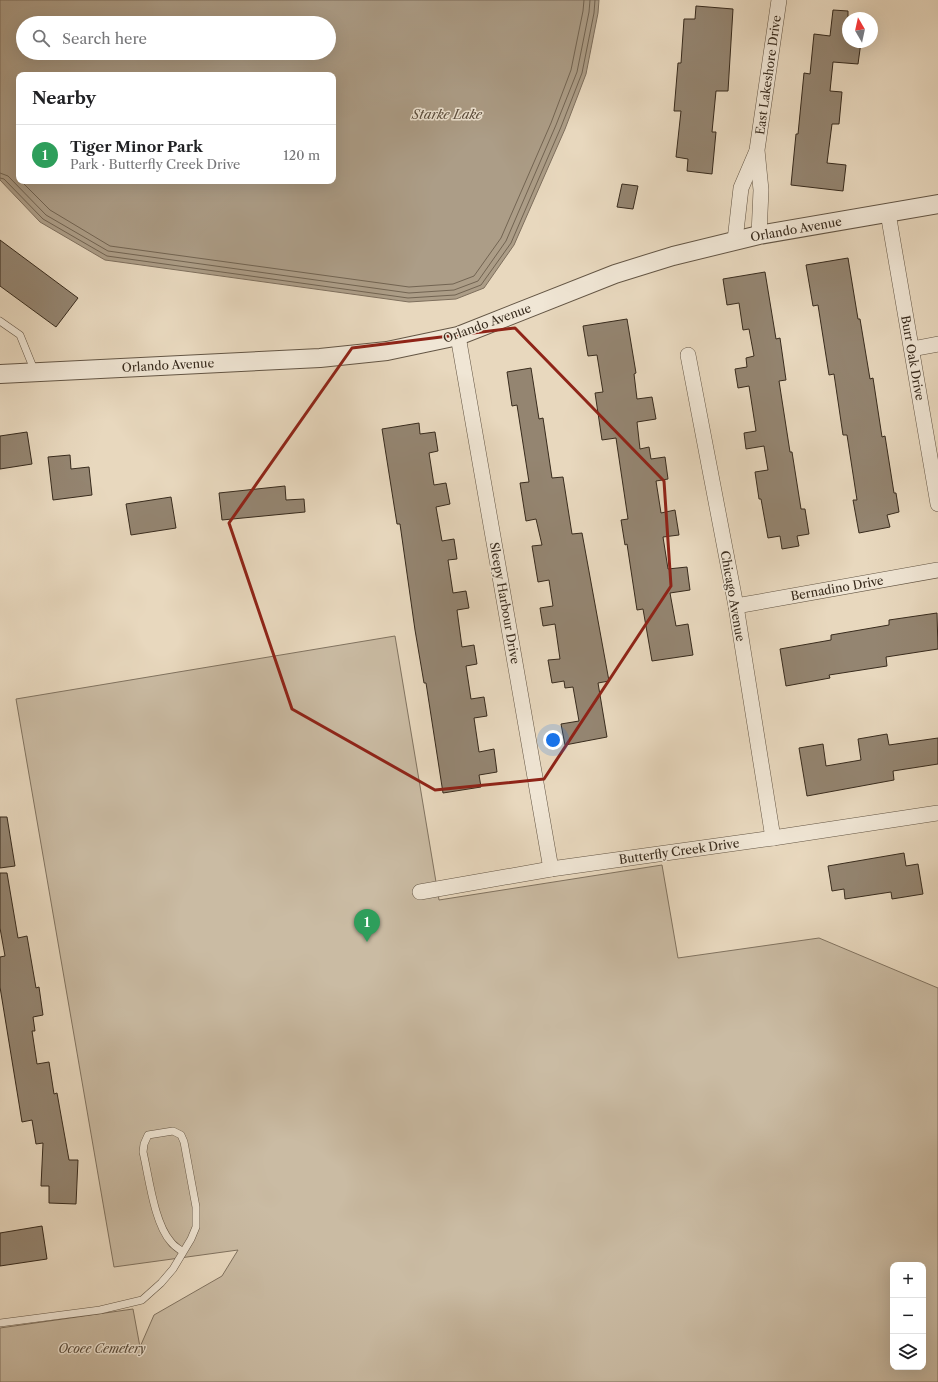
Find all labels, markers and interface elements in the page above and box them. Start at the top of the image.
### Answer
north arrow [842,12,878,48]
street label: East Lakeshore Drive [752,14,784,136]
search box [16,16,336,60]
icon: search [30,27,52,49]
text: Search here [62,29,147,48]
text: Nearby [32,88,96,108]
water label: Starke Lake [411,106,483,122]
text: Tiger Minor Park [70,137,203,156]
text: 1 [42,147,48,163]
text: 120 m [283,147,320,163]
text: Park · Butterfly Creek Drive [70,156,240,172]
street label: Orlando Avenue [749,214,843,244]
street label: Orlando Avenue [441,300,533,346]
street label: Burr Oak Drive [898,314,928,402]
street label: Orlando Avenue [121,355,215,375]
street label: Sleepy Harbour Drive [487,541,523,665]
street label: Chicago Avenue [718,549,748,643]
street label: Bernadino Drive [789,572,885,604]
your location [543,730,563,750]
street label: Butterfly Creek Drive [618,835,741,867]
pin: 1 [354,909,380,942]
map controls [890,1262,926,1370]
button: + [890,1262,926,1298]
button: − [890,1298,926,1334]
button: layers [890,1334,926,1370]
park label: Ocoee Cemetery [58,1341,146,1356]

